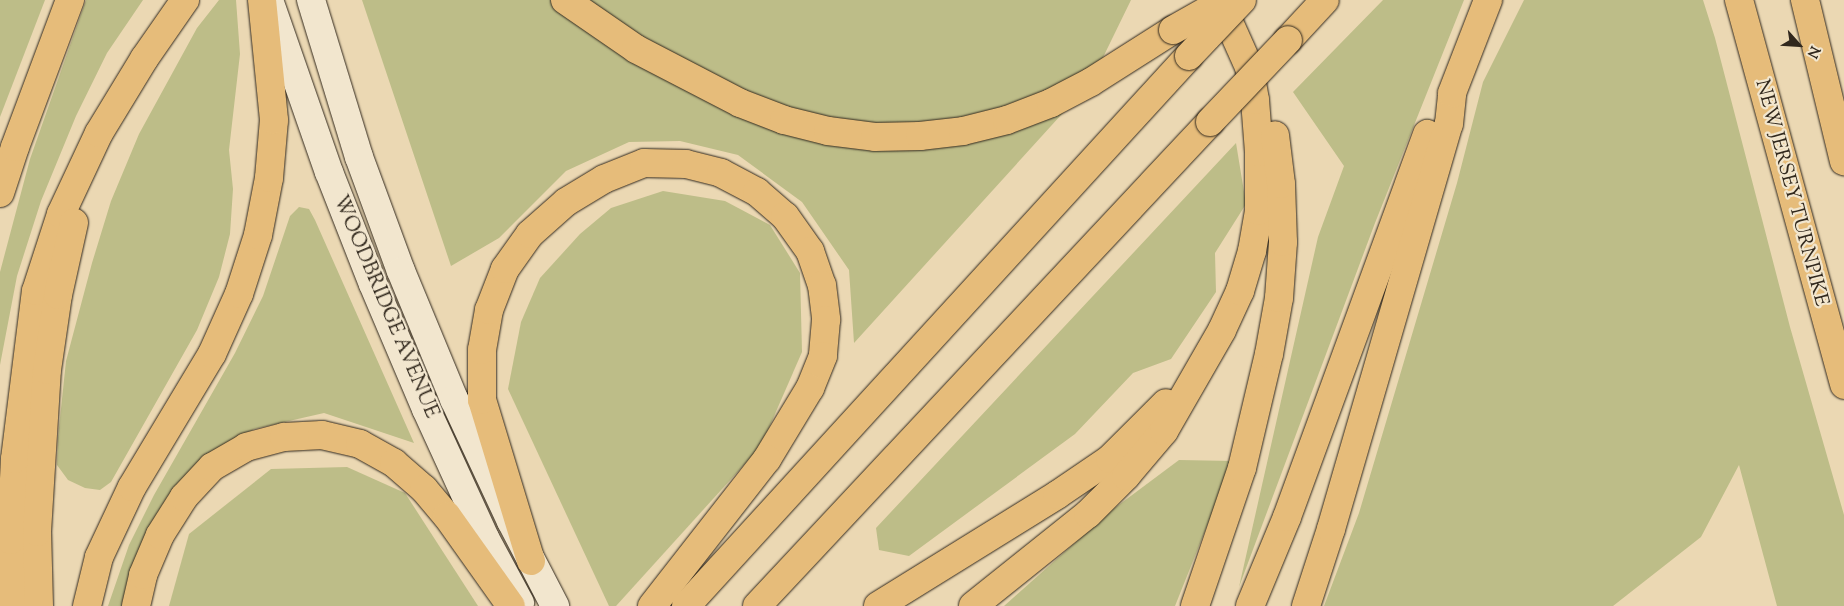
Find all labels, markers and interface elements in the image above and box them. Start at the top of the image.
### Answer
north arrow [1774,20,1824,70]
text: N [1801,42,1824,61]
street label: NEW JERSEY TURNPIKE [1749,77,1833,309]
street label: WOODBRIDGE AVENUE [327,192,443,422]

